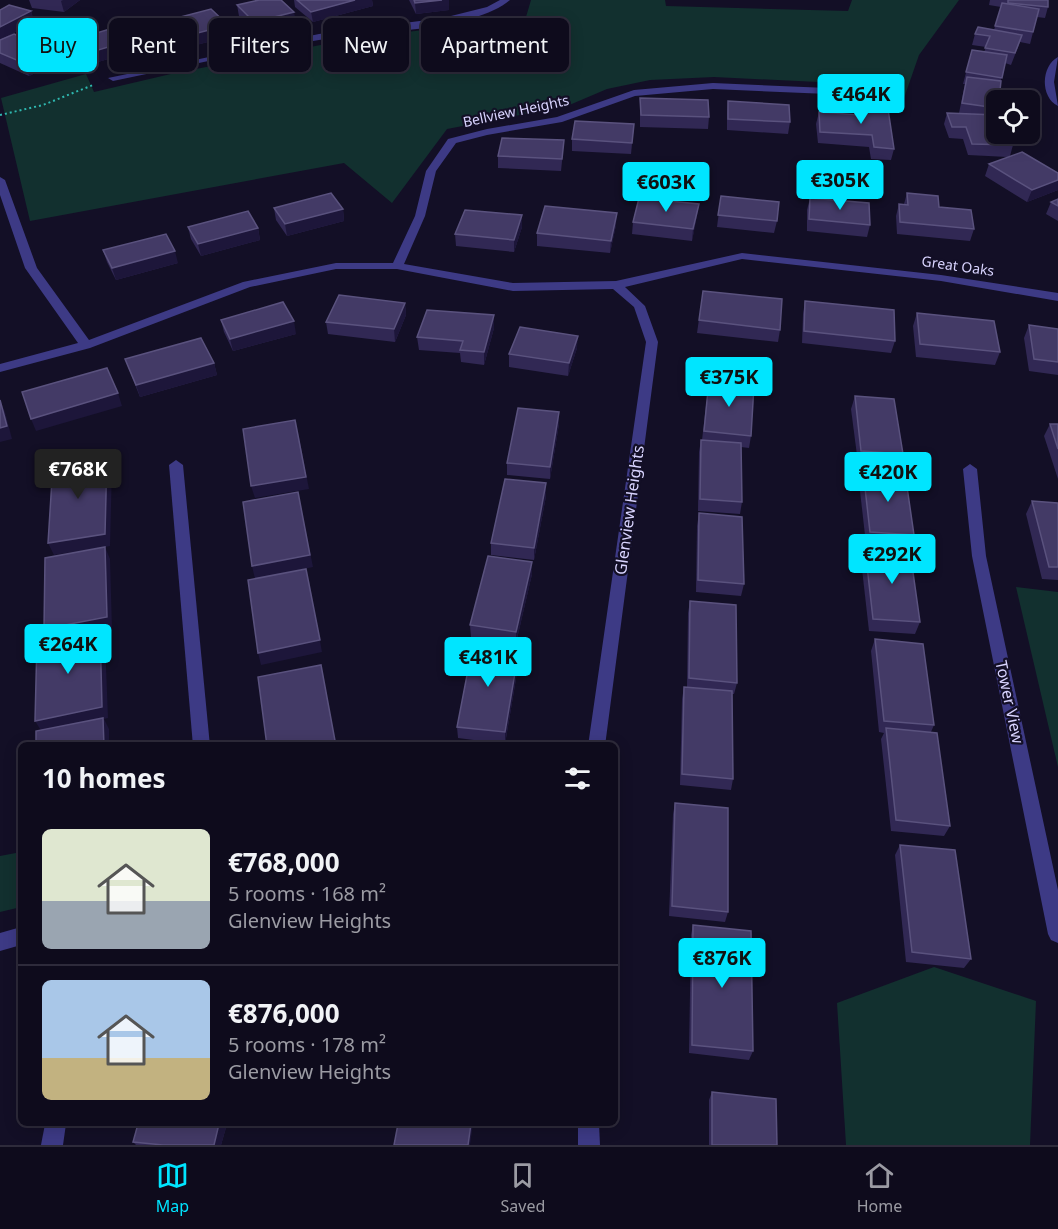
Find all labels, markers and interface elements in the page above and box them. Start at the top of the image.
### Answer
chip: Buy [18,18,97,72]
chip: Rent [109,18,197,72]
chip: Filters [209,18,311,72]
chip: New [323,18,409,72]
chip: Apartment [421,18,569,72]
pin: €464K [819,74,903,125]
text: €464K [831,80,891,107]
street label: Bellview Heights [461,90,571,131]
map controls [986,90,1040,144]
button: locate [986,90,1040,144]
pin: €305K [798,160,882,211]
pin: €603K [624,162,708,213]
text: €305K [810,166,870,193]
text: €603K [636,168,696,195]
street label: Great Oaks [921,251,996,280]
pin: €375K [687,357,771,408]
text: €375K [699,363,759,390]
street label: Glenview Heights [609,444,649,576]
pin: €768K [36,449,120,500]
pin: €420K [846,452,930,503]
text: €768K [48,455,108,482]
text: €420K [858,458,918,485]
pin: €292K [850,534,934,585]
text: €292K [862,540,922,567]
pin: €264K [26,624,110,675]
text: €264K [38,630,98,657]
pin: €481K [446,637,530,688]
text: €481K [458,643,518,670]
street label: Tower View [990,658,1030,746]
text: 10 homes [42,760,166,796]
icon: filters [561,762,594,795]
text: €768,000 [228,844,340,880]
icon: home [90,853,162,925]
text: 5 rooms · 168 m² [228,880,386,907]
text: Glenview Heights [228,907,391,934]
pin: €876K [680,938,764,989]
text: €876K [692,944,752,971]
text: €876,000 [228,995,340,1031]
icon: home [90,1004,162,1076]
text: 5 rooms · 178 m² [228,1031,386,1058]
text: Glenview Heights [228,1058,391,1085]
tab: Map [156,1159,189,1217]
tab: Saved [501,1159,545,1217]
tab: Home [857,1159,902,1217]

